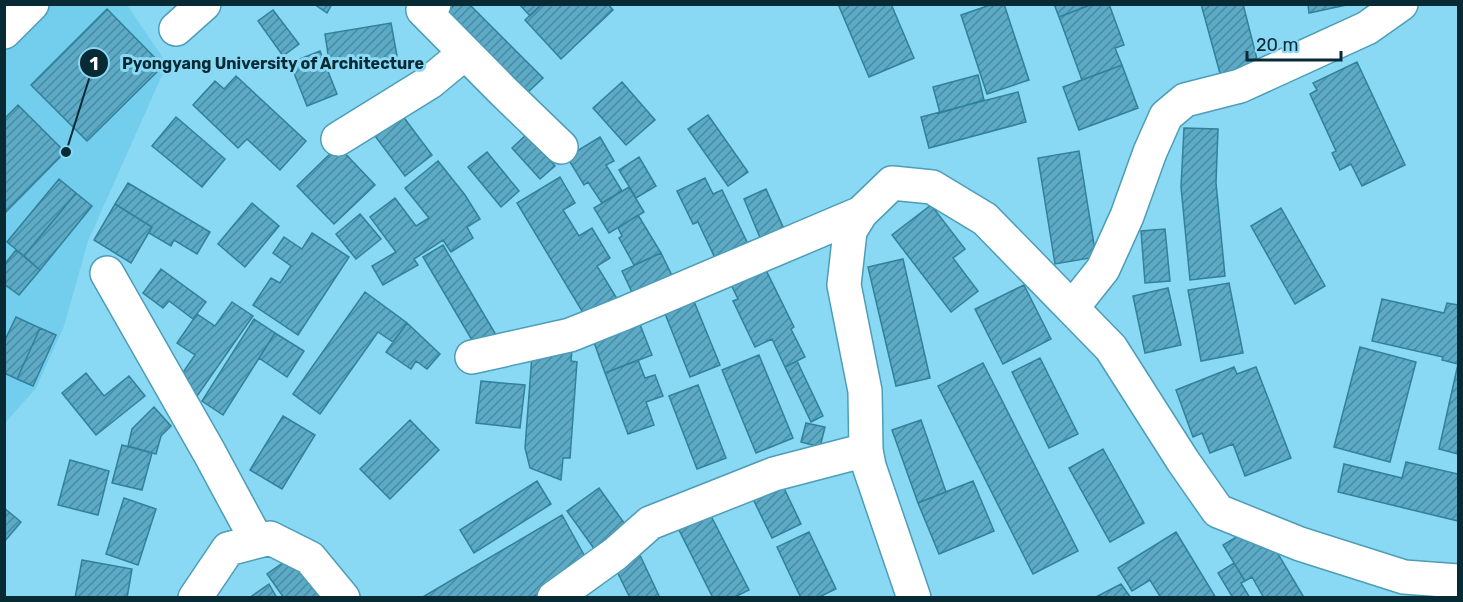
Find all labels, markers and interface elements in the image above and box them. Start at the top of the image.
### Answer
scale bar [1247,24,1342,62]
text: 20 m [1256,34,1298,56]
callout: Pyongyang University of Architecture [79,46,436,80]
text: 1 [90,53,98,75]
text: Pyongyang University of Architecture [122,54,424,73]

